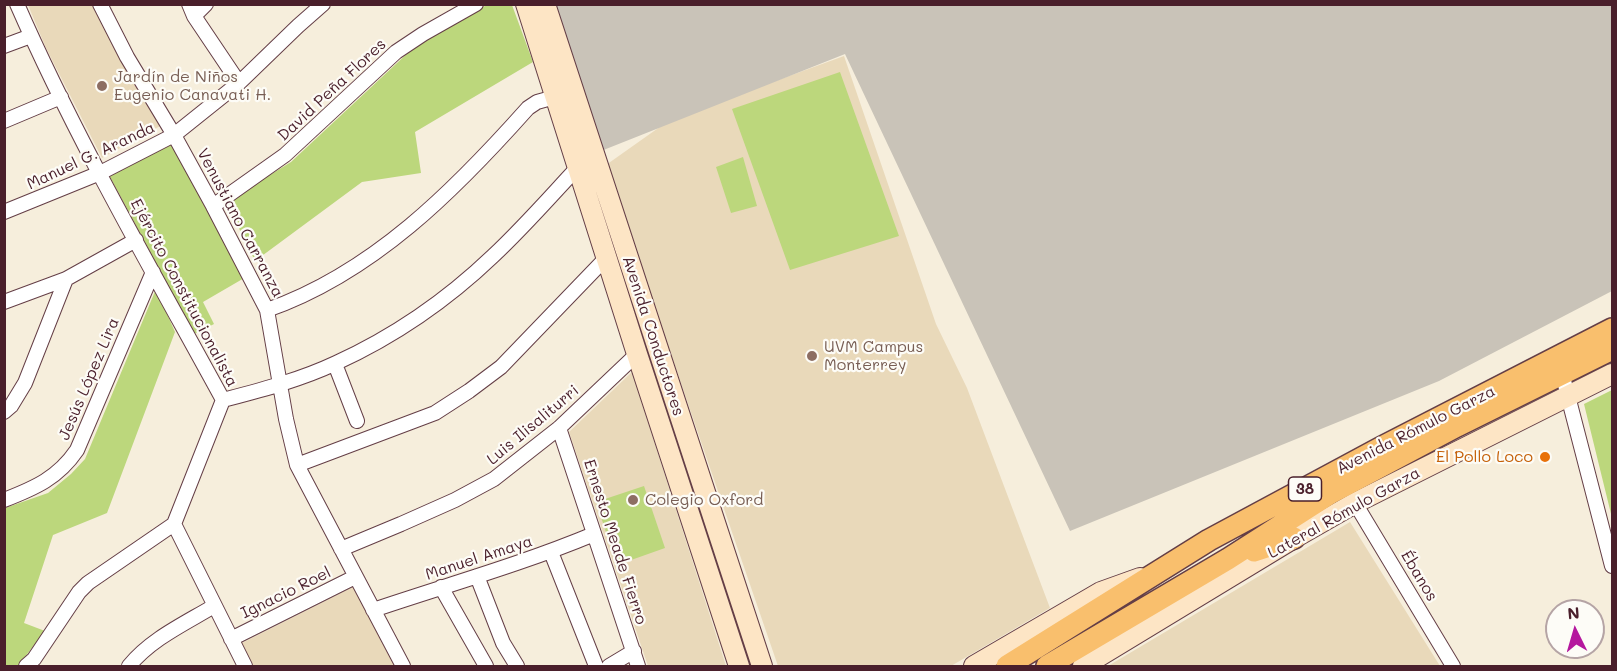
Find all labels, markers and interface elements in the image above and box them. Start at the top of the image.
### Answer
street label: David Peña Flores [274,35,390,145]
place label: Jardín de Niños Eugenio Canavati H. [114,67,271,105]
marker: Jardín de Niños Eugenio Canavati H. [95,79,109,93]
street label: Manuel G. Aranda [24,118,158,194]
street label: Venustiano Carranza [193,145,287,301]
street label: Ejército Constitucionalista [126,196,242,390]
street label: Avenida Conductores [618,254,688,418]
street label: Jesús López Lira [55,315,123,443]
place label: UVM Campus Monterrey [824,337,923,375]
marker: UVM Campus Monterrey [805,349,819,363]
street label: Luis Ilisaliturri [483,381,583,469]
street label: Avenida Rómulo Garza [1333,382,1499,478]
place label: El Pollo Loco [1436,447,1533,467]
marker: El Pollo Loco [1538,450,1552,464]
street label: Ernesto Meade Fierro [579,457,651,627]
street label: Lateral Rómulo Garza [1265,463,1423,563]
road number: 38 [1288,477,1322,501]
place label: Colegio Oxford [645,490,763,510]
marker: Colegio Oxford [626,493,640,507]
street label: Manuel Amaya [423,532,535,584]
street label: Ébanos [1396,547,1442,605]
street label: Ignacio Roel [238,563,334,623]
north arrow [1545,599,1605,659]
text: N [1567,602,1581,624]

